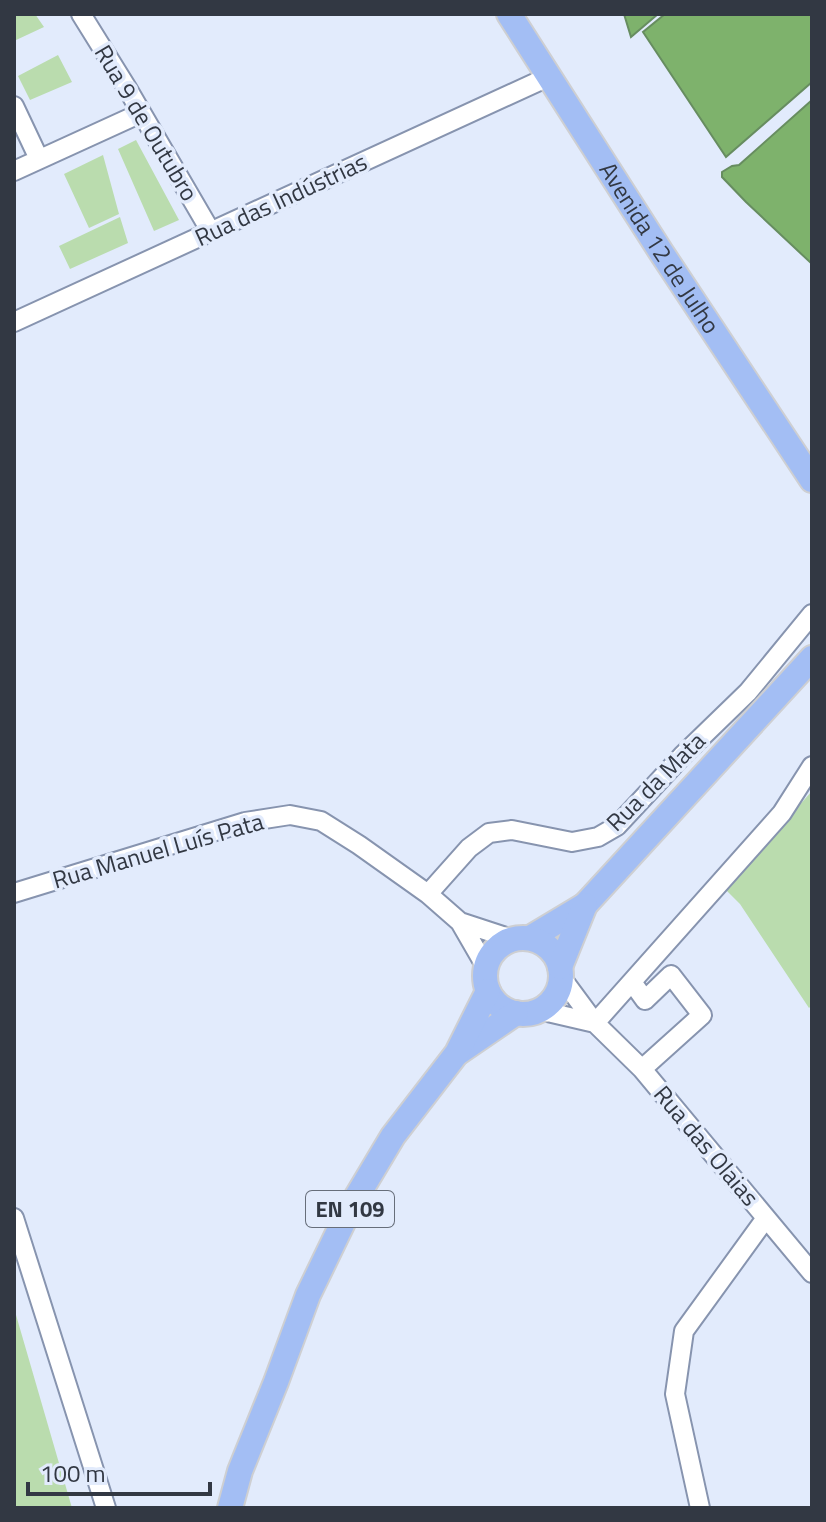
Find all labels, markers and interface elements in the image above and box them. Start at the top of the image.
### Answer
street label: Rua 9 de Outubro [86,37,208,207]
street label: Rua das Indústrias [188,143,373,255]
street label: Avenida 12 de Julho [591,154,729,341]
street label: Rua da Mata [598,724,713,839]
street label: Rua Manuel Luís Pata [48,803,267,897]
street label: Rua das Olaias [645,1077,768,1214]
road number: EN 109 [306,1191,394,1227]
scale bar [28,1446,210,1496]
text: 100 m [40,1455,106,1491]

